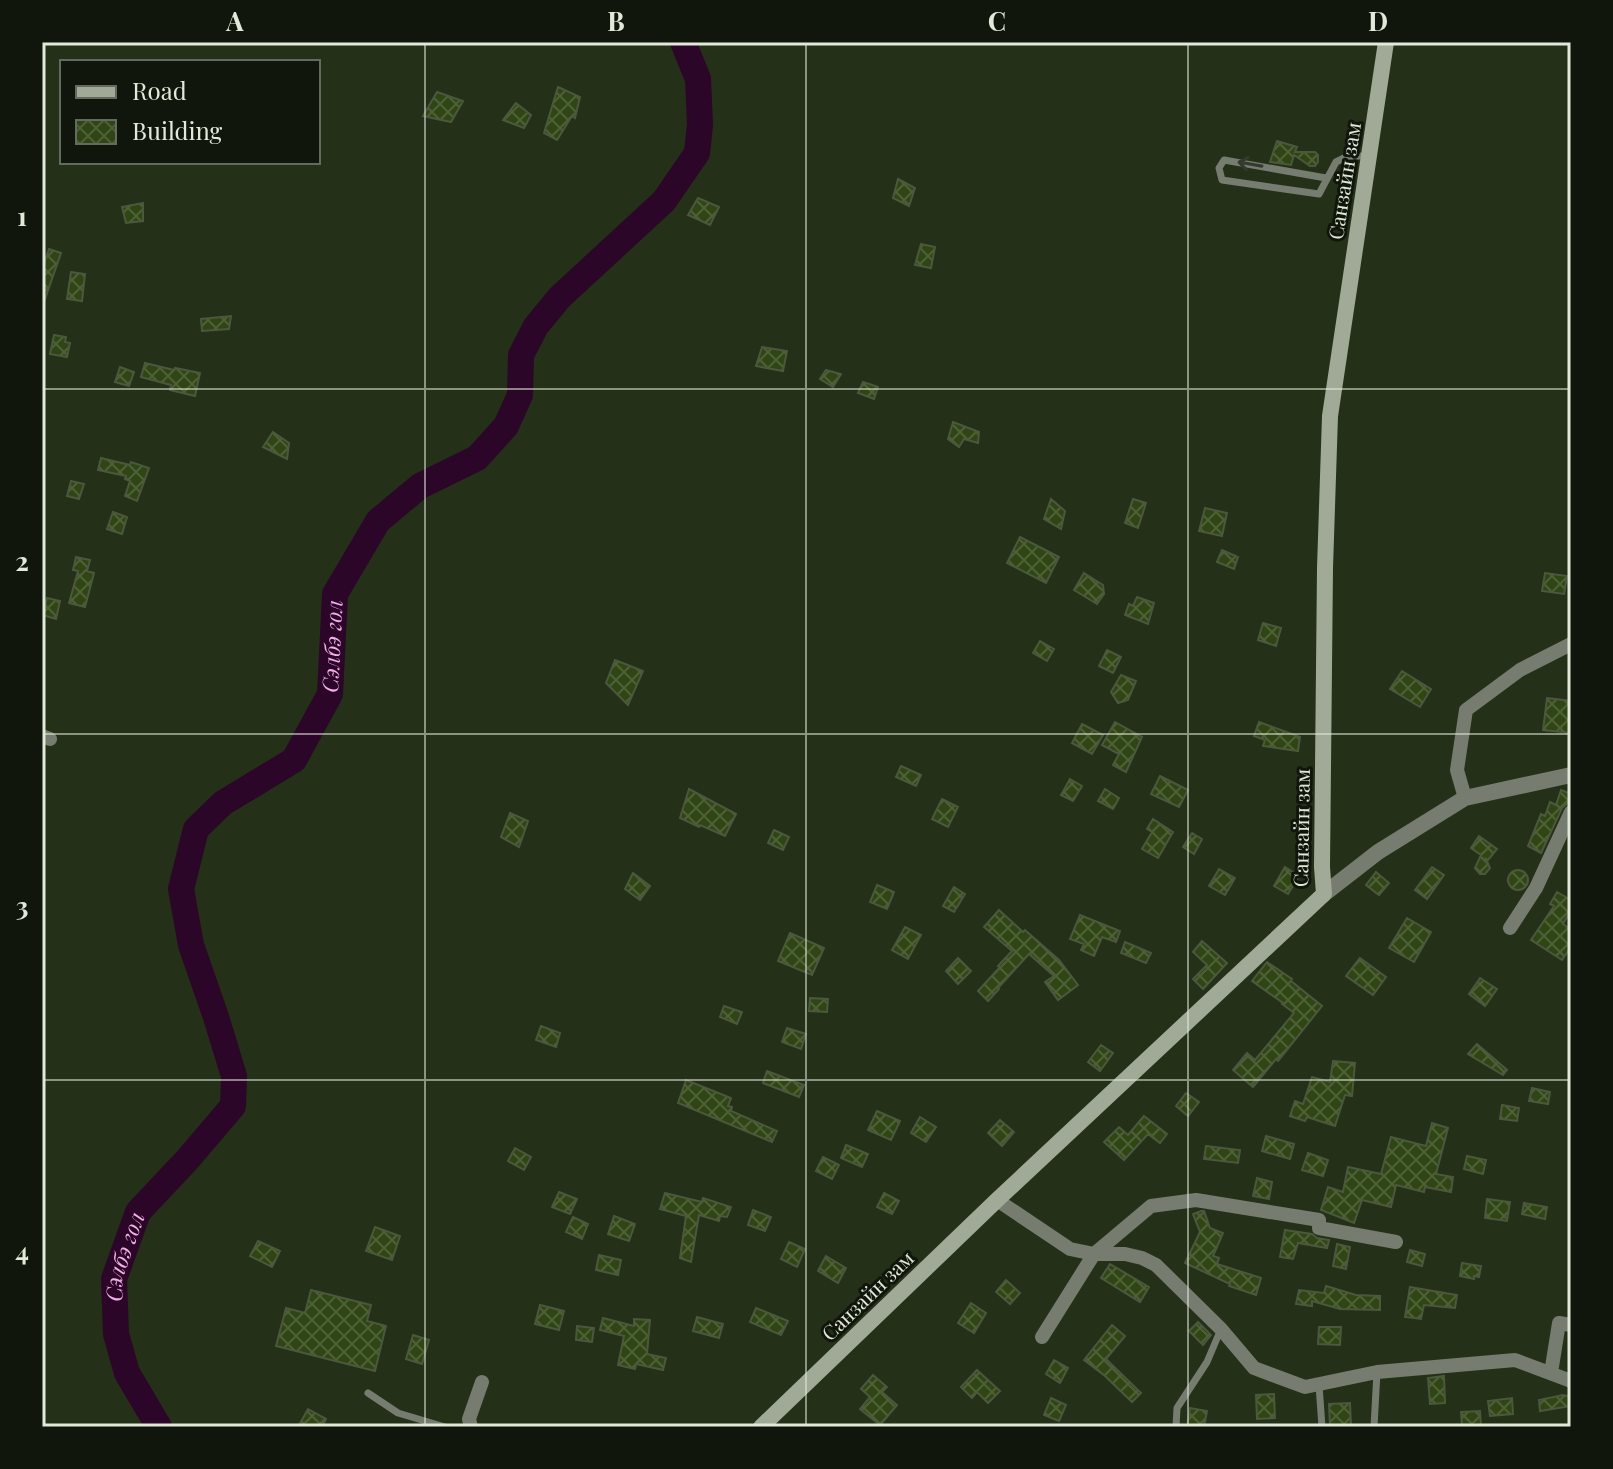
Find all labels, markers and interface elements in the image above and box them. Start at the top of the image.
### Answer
text: A [225,3,244,38]
text: B [607,3,625,38]
text: C [988,3,1006,38]
text: D [1368,3,1388,38]
legend [60,60,320,164]
text: Road [132,74,187,106]
text: Building [132,114,223,146]
street label: Санзайн зам [1321,120,1366,241]
one-way arrow [1237,155,1263,170]
text: 1 [17,198,27,233]
text: 2 [15,543,29,578]
water label: Сэлбэ гол [314,599,349,693]
street label: Санзайн зам [1286,769,1315,887]
text: 3 [16,888,28,923]
water label: Сэлбэ гол [98,1208,151,1302]
text: 4 [15,1233,29,1268]
street label: Санзайн зам [815,1244,919,1346]

